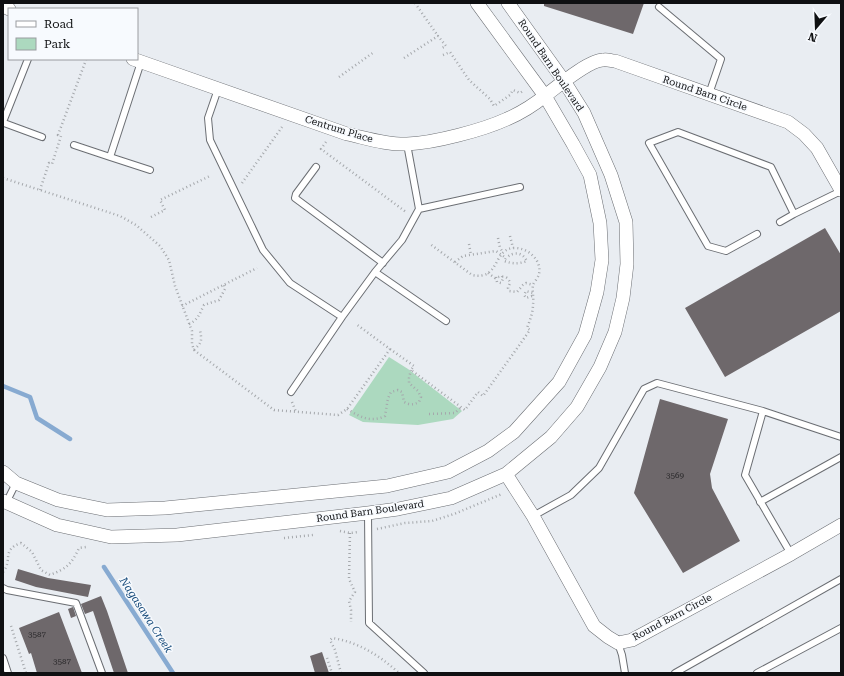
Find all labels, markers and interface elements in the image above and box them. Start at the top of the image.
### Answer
legend [8,8,138,60]
north arrow [796,8,836,48]
text: Road [44,17,74,31]
street label: Round Barn Boulevard [516,17,586,114]
text: N [806,29,819,45]
text: Park [44,37,71,51]
street label: Round Barn Circle [661,73,749,113]
street label: Centrum Place [304,113,375,145]
house number: 3569 [666,471,684,480]
street label: Round Barn Boulevard [315,498,425,524]
water label: Nagasawa Creek [116,574,175,655]
street label: Round Barn Circle [630,591,714,643]
house number: 3587 [28,630,46,639]
house number: 3587 [53,657,71,666]

